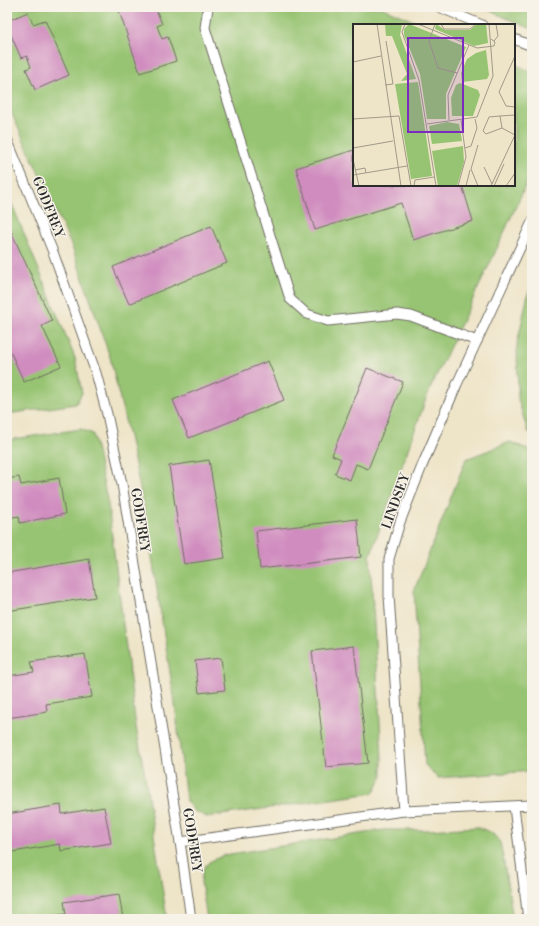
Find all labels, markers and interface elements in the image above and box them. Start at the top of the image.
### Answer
inset map [353,24,515,186]
street label: GODFREY [28,174,68,242]
street label: LINDSEY [378,470,414,531]
street label: GODFREY [127,487,153,555]
street label: GODFREY [179,807,205,875]

